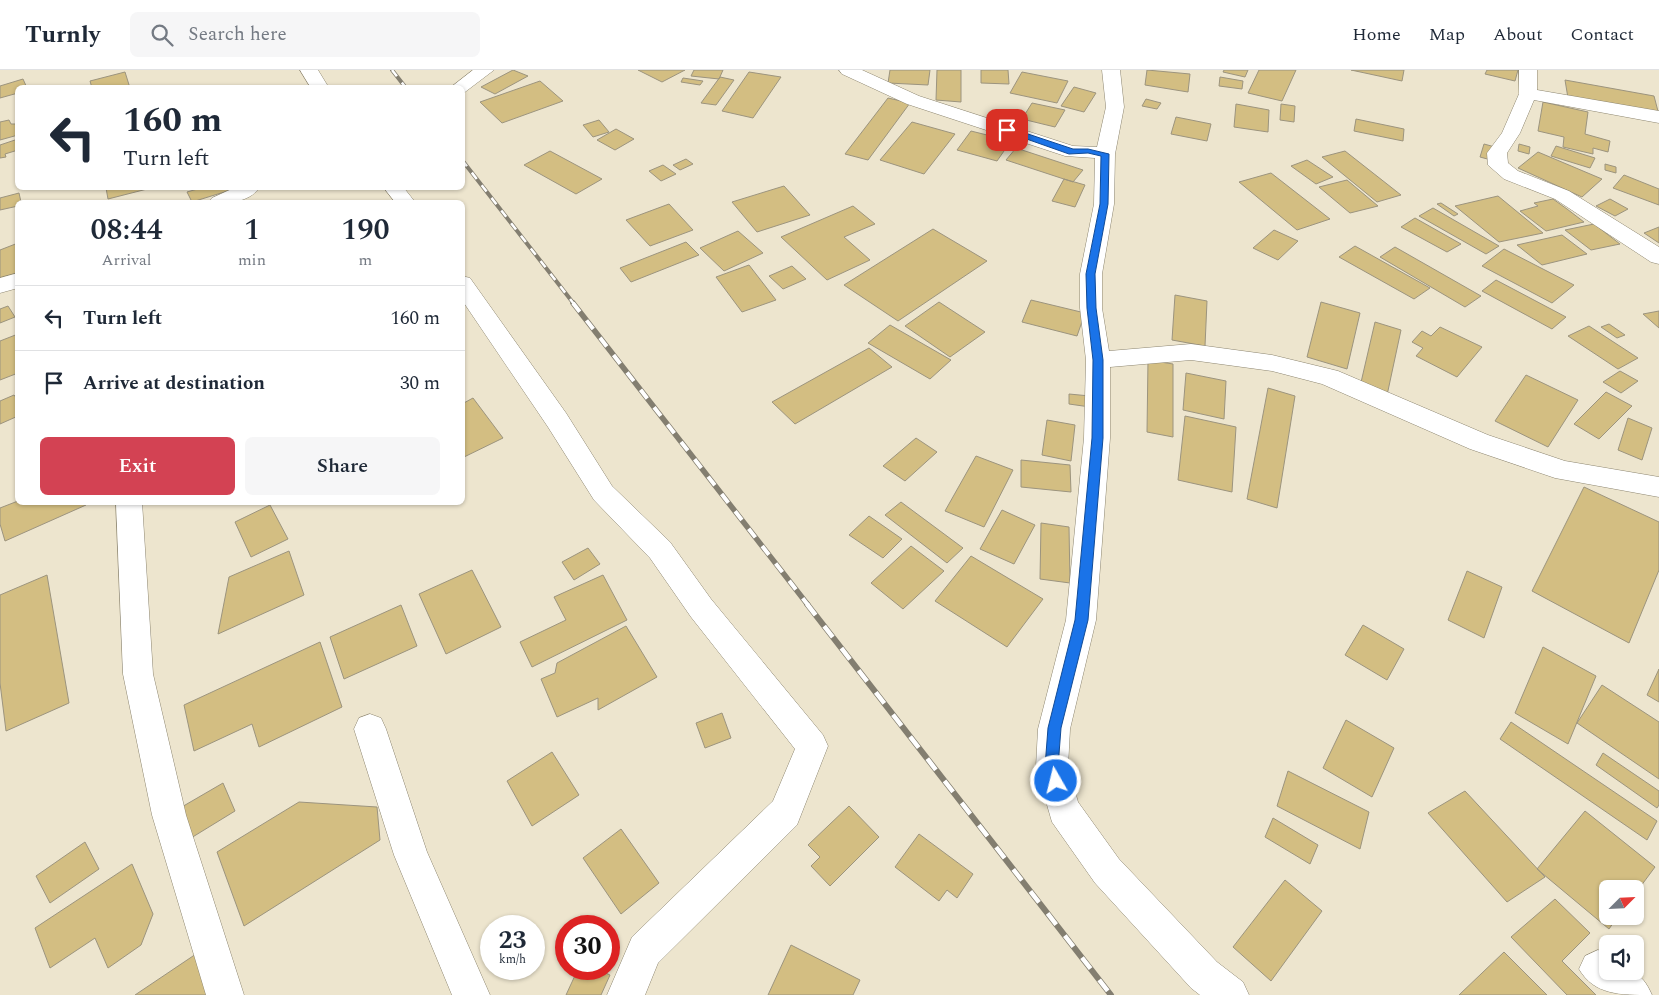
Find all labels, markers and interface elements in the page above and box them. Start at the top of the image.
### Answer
search box [130,12,480,57]
text: Turnly [25,17,100,53]
text: Search here [188,20,287,49]
icon: search [148,21,176,49]
text: Home [1352,21,1401,48]
text: Map [1429,21,1465,48]
text: About [1493,21,1543,48]
text: Contact [1571,21,1634,48]
text: 160 m [123,94,222,147]
icon: left [40,105,105,170]
pin [986,109,1028,151]
icon: arrive [993,116,1021,144]
text: Turn left [123,142,209,175]
text: 08:44 [90,207,163,253]
text: 1 [244,207,260,253]
text: 190 [341,207,390,253]
text: Arrival [102,248,151,272]
text: min [238,248,266,272]
text: m [359,248,372,272]
icon: left [40,304,68,332]
text: Turn left [83,304,162,333]
text: 160 m [390,304,440,333]
icon: arrive [40,369,68,397]
text: Arrive at destination [83,369,265,398]
text: 30 m [400,369,440,398]
button: Exit [40,437,235,495]
button: Share [245,437,440,495]
position arrow [1029,754,1081,806]
north arrow [1599,880,1644,925]
map controls [1599,880,1644,980]
speed limit sign: 30 [555,915,620,980]
text: 23 [498,922,527,960]
button: sound [1599,935,1644,980]
text: km/h [499,950,526,969]

